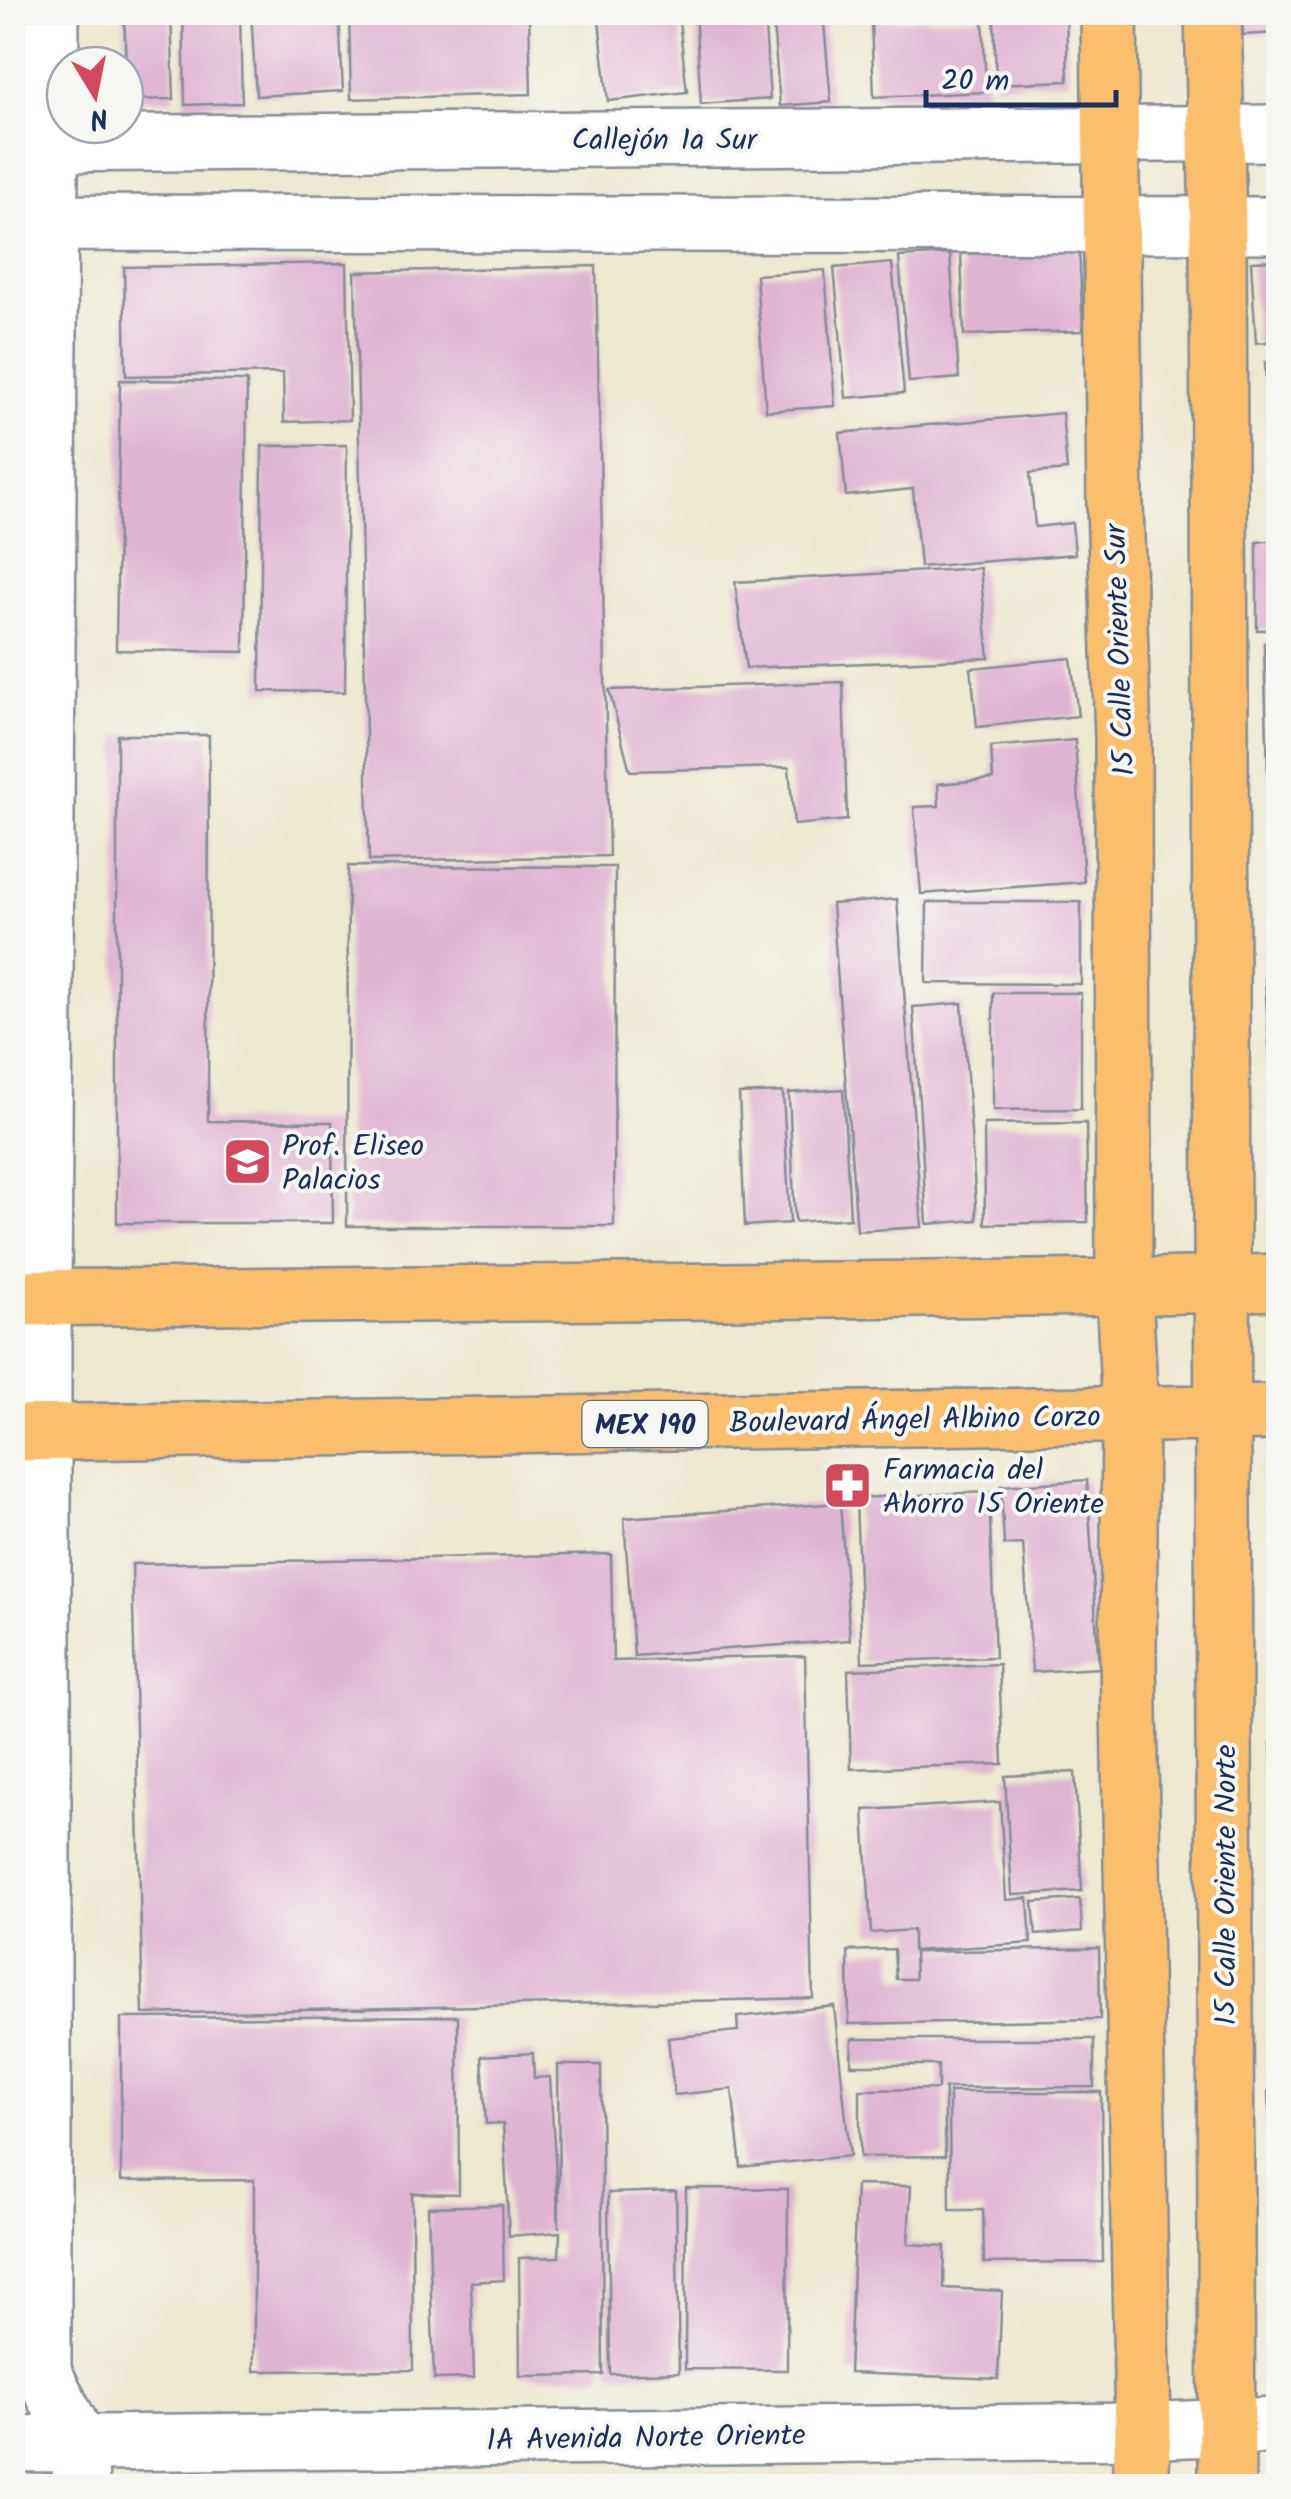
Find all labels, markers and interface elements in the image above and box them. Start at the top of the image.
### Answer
north arrow [45,45,145,145]
scale bar [926,45,1116,107]
text: 20 m [941,58,1009,106]
text: N [86,93,112,141]
street label: Callejón 1a Sur [571,117,759,165]
street label: 15 Calle Oriente Sur [1093,521,1149,777]
place label: Prof. Eliseo Palacios [282,1123,424,1205]
school or university icon: Prof. Eliseo Palacios [221,1136,273,1188]
street label: Boulevard Ángel Albino Corzo [729,1394,1101,1448]
road number: MEX 190 [582,1401,708,1447]
place label: Farmacia del Ahorro 15 Oriente [883,1447,1104,1529]
pharmacy icon: Farmacia del Ahorro 15 Oriente [822,1460,874,1512]
street label: 15 Calle Oriente Norte [1203,1745,1251,2025]
street label: 1A Avenida Norte Oriente [486,2412,806,2466]

